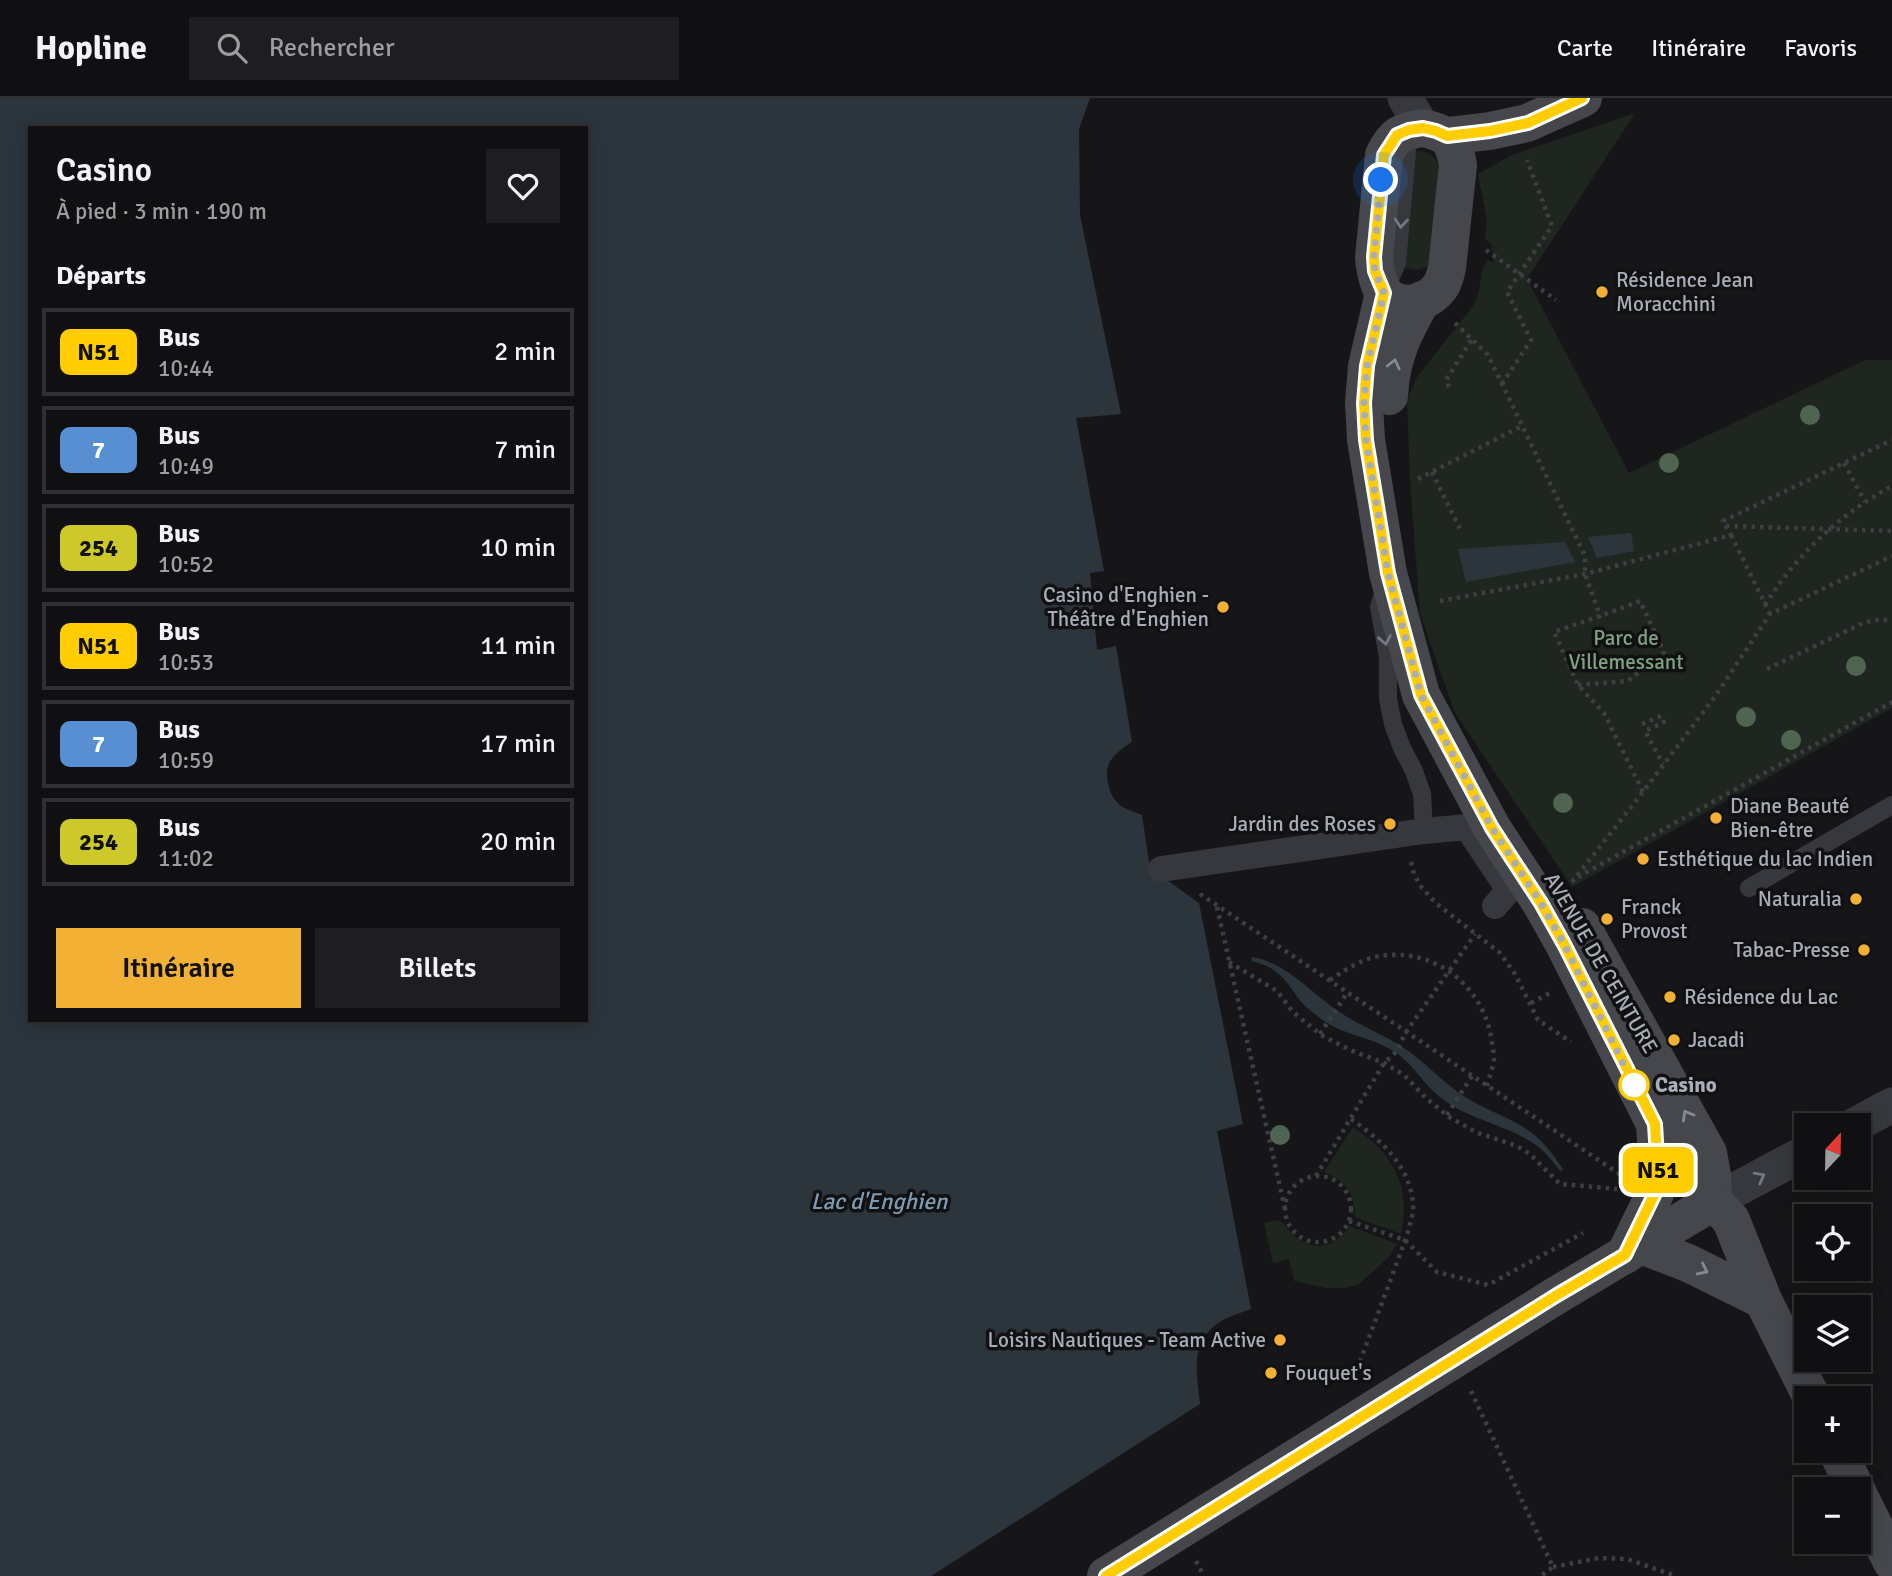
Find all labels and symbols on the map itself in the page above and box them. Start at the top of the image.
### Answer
your location [1363,162,1398,197]
one-way arrow [1394,217,1409,228]
place label: Résidence Jean Moracchini [1616,267,1754,317]
marker: Résidence Jean Moracchini [1594,284,1610,300]
one-way arrow [1386,358,1400,370]
place label: Casino d'Enghien - Théâtre d'Enghien [1043,582,1209,632]
marker: Casino d'Enghien - Théâtre d'Enghien [1215,599,1231,615]
park label: Parc de Villemessant [1568,625,1684,675]
one-way arrow [1377,634,1392,646]
place label: Diane Beauté Bien-être [1730,793,1850,843]
marker: Diane Beauté Bien-être [1708,810,1724,826]
place label: Jardin des Roses [1229,811,1376,837]
marker: Jardin des Roses [1382,816,1398,832]
place label: Esthétique du lac Indien [1657,846,1873,872]
marker: Esthétique du lac Indien [1635,851,1651,867]
street label: AVENUE DE CEINTURE [1539,868,1663,1058]
place label: Naturalia [1758,886,1842,912]
marker: Naturalia [1848,891,1864,907]
place label: Franck Provost [1621,894,1687,944]
marker: Franck Provost [1599,911,1615,927]
place label: Tabac-Presse [1733,937,1850,963]
marker: Tabac-Presse [1856,942,1872,958]
place label: Résidence du Lac [1684,984,1838,1010]
marker: Résidence du Lac [1662,989,1678,1005]
place label: Jacadi [1688,1027,1745,1053]
marker: Jacadi [1666,1032,1682,1048]
marker: Casino [1619,1070,1649,1100]
place label: Casino [1655,1072,1717,1098]
one-way arrow [1682,1110,1695,1122]
north arrow [1794,1113,1871,1190]
line badge: N51 [1618,1147,1698,1193]
one-way arrow [1752,1172,1765,1185]
water label: Lac d'Enghien [811,1187,949,1216]
one-way arrow [1696,1262,1708,1276]
place label: Loisirs Nautiques - Team Active [988,1327,1266,1353]
marker: Loisirs Nautiques - Team Active [1272,1332,1288,1348]
place label: Fouquet's [1285,1360,1372,1386]
marker: Fouquet's [1263,1365,1279,1381]

